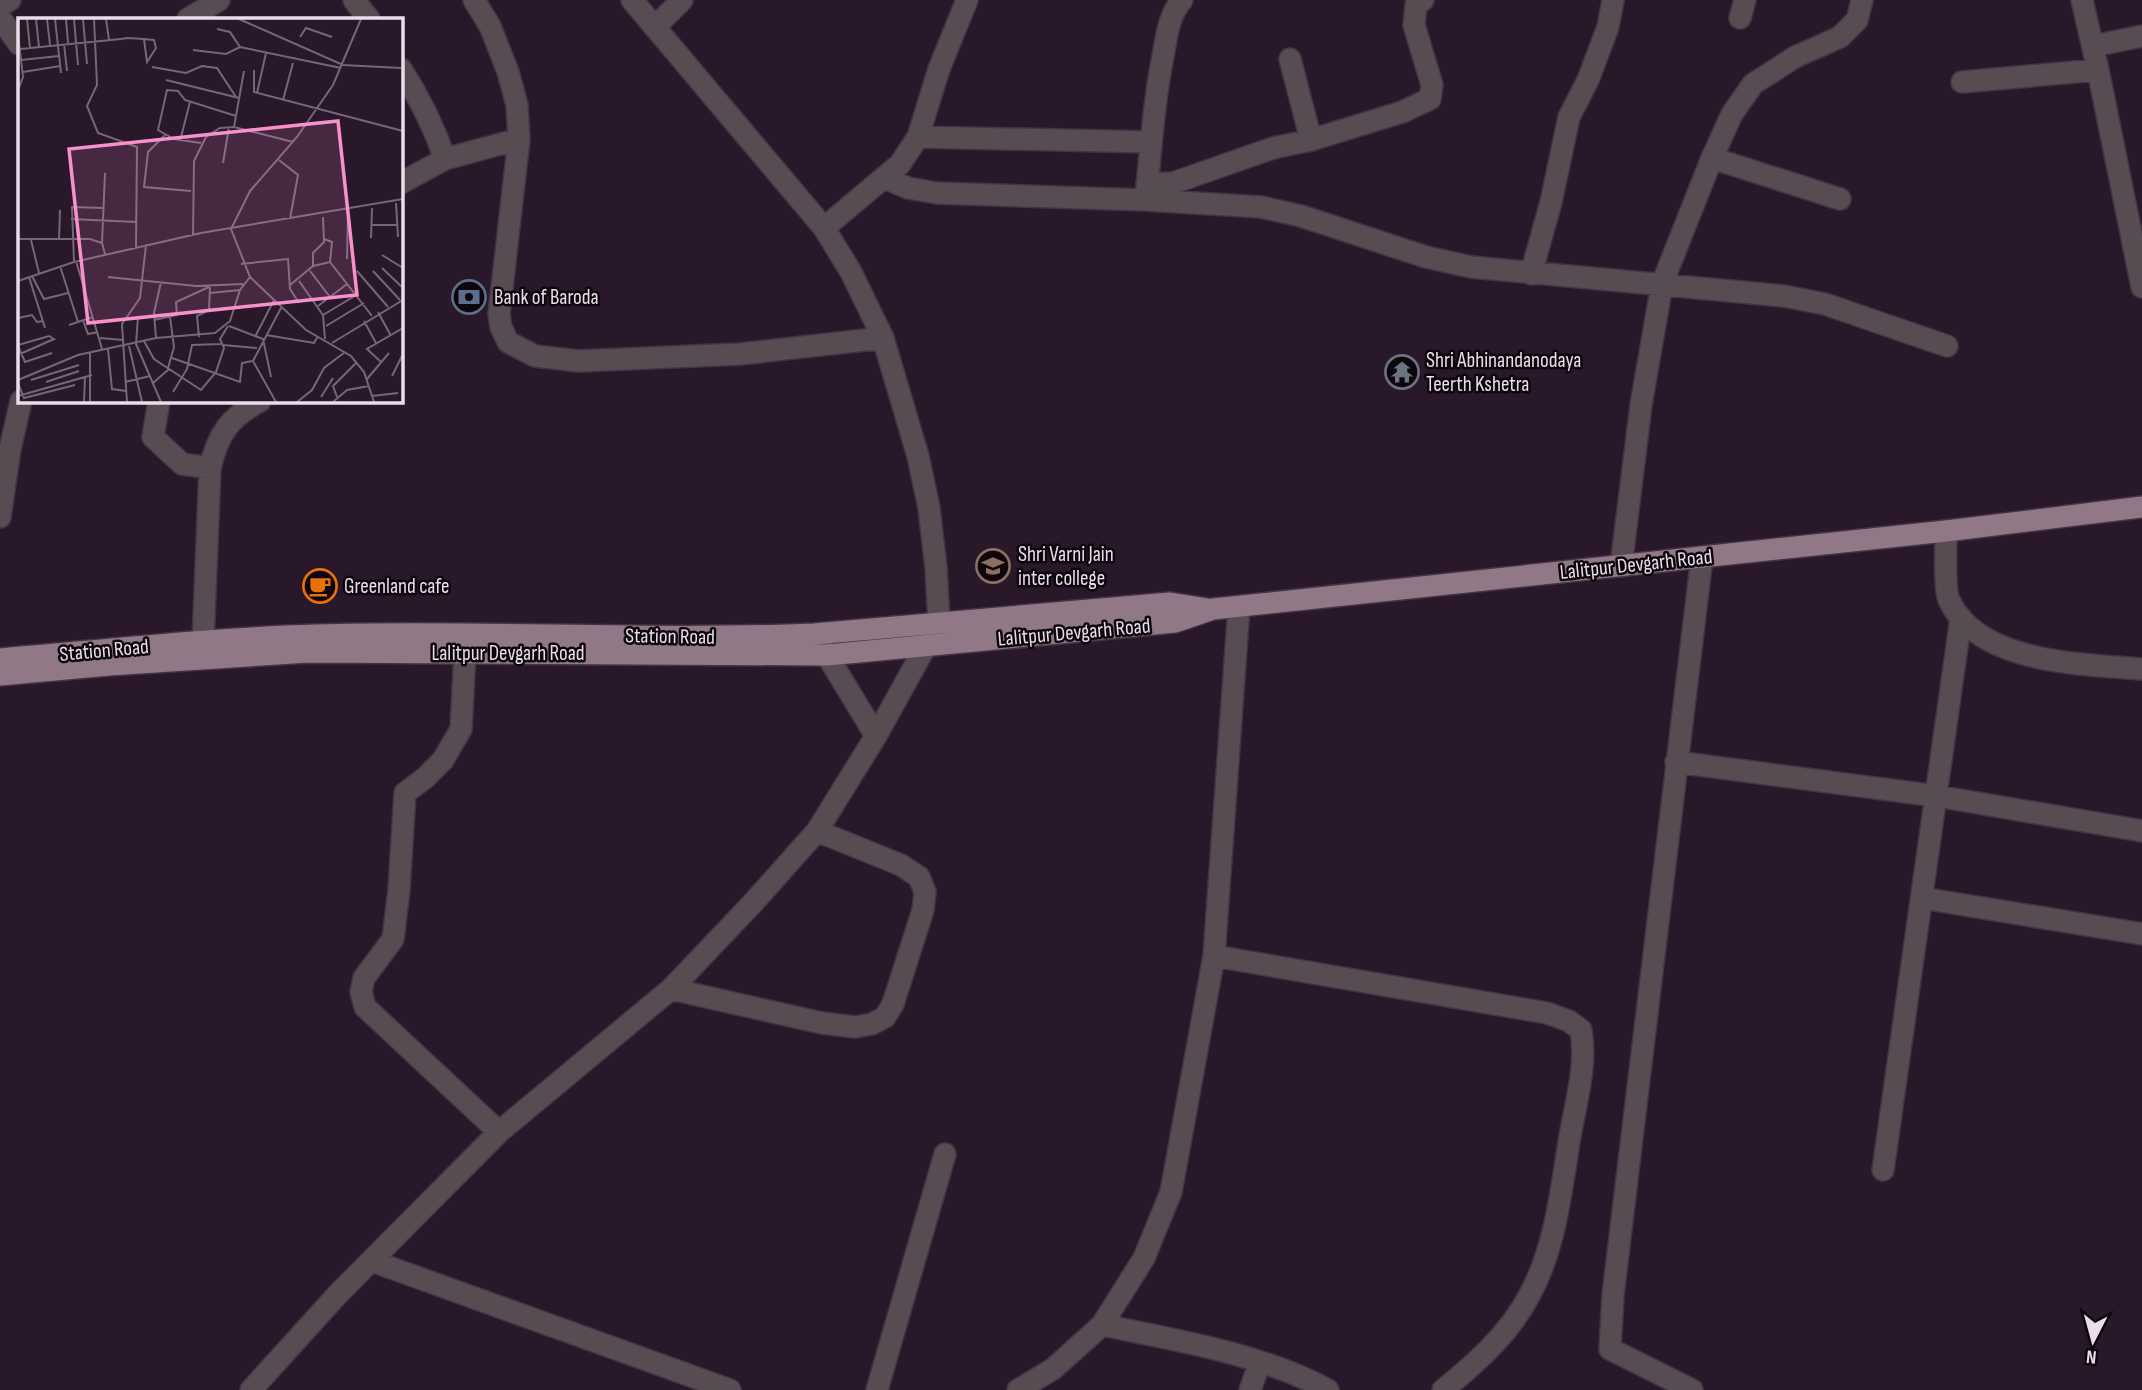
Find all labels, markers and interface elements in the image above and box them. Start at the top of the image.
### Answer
inset map [18,18,402,402]
bank icon: Bank of Baroda [450,278,488,316]
place label: Bank of Baroda [494,285,599,310]
place label: Shri Abhinandanodaya Teerth Kshetra [1426,348,1581,397]
temple icon: Shri Abhinandanodaya Teerth Kshetra [1383,353,1421,391]
place label: Shri Varni Jain inter college [1018,542,1114,591]
street label: Lalitpur Devgarh Road [1559,544,1714,585]
school or university icon: Shri Varni Jain inter college [974,547,1012,585]
cafe icon: Greenland cafe [301,567,339,605]
place label: Greenland cafe [344,574,449,599]
street label: Lalitpur Devgarh Road [997,613,1151,652]
street label: Station Road [625,623,715,650]
street label: Station Road [58,634,150,667]
street label: Lalitpur Devgarh Road [431,641,585,666]
north arrow [2058,1306,2128,1376]
text: N [2085,1344,2098,1368]

